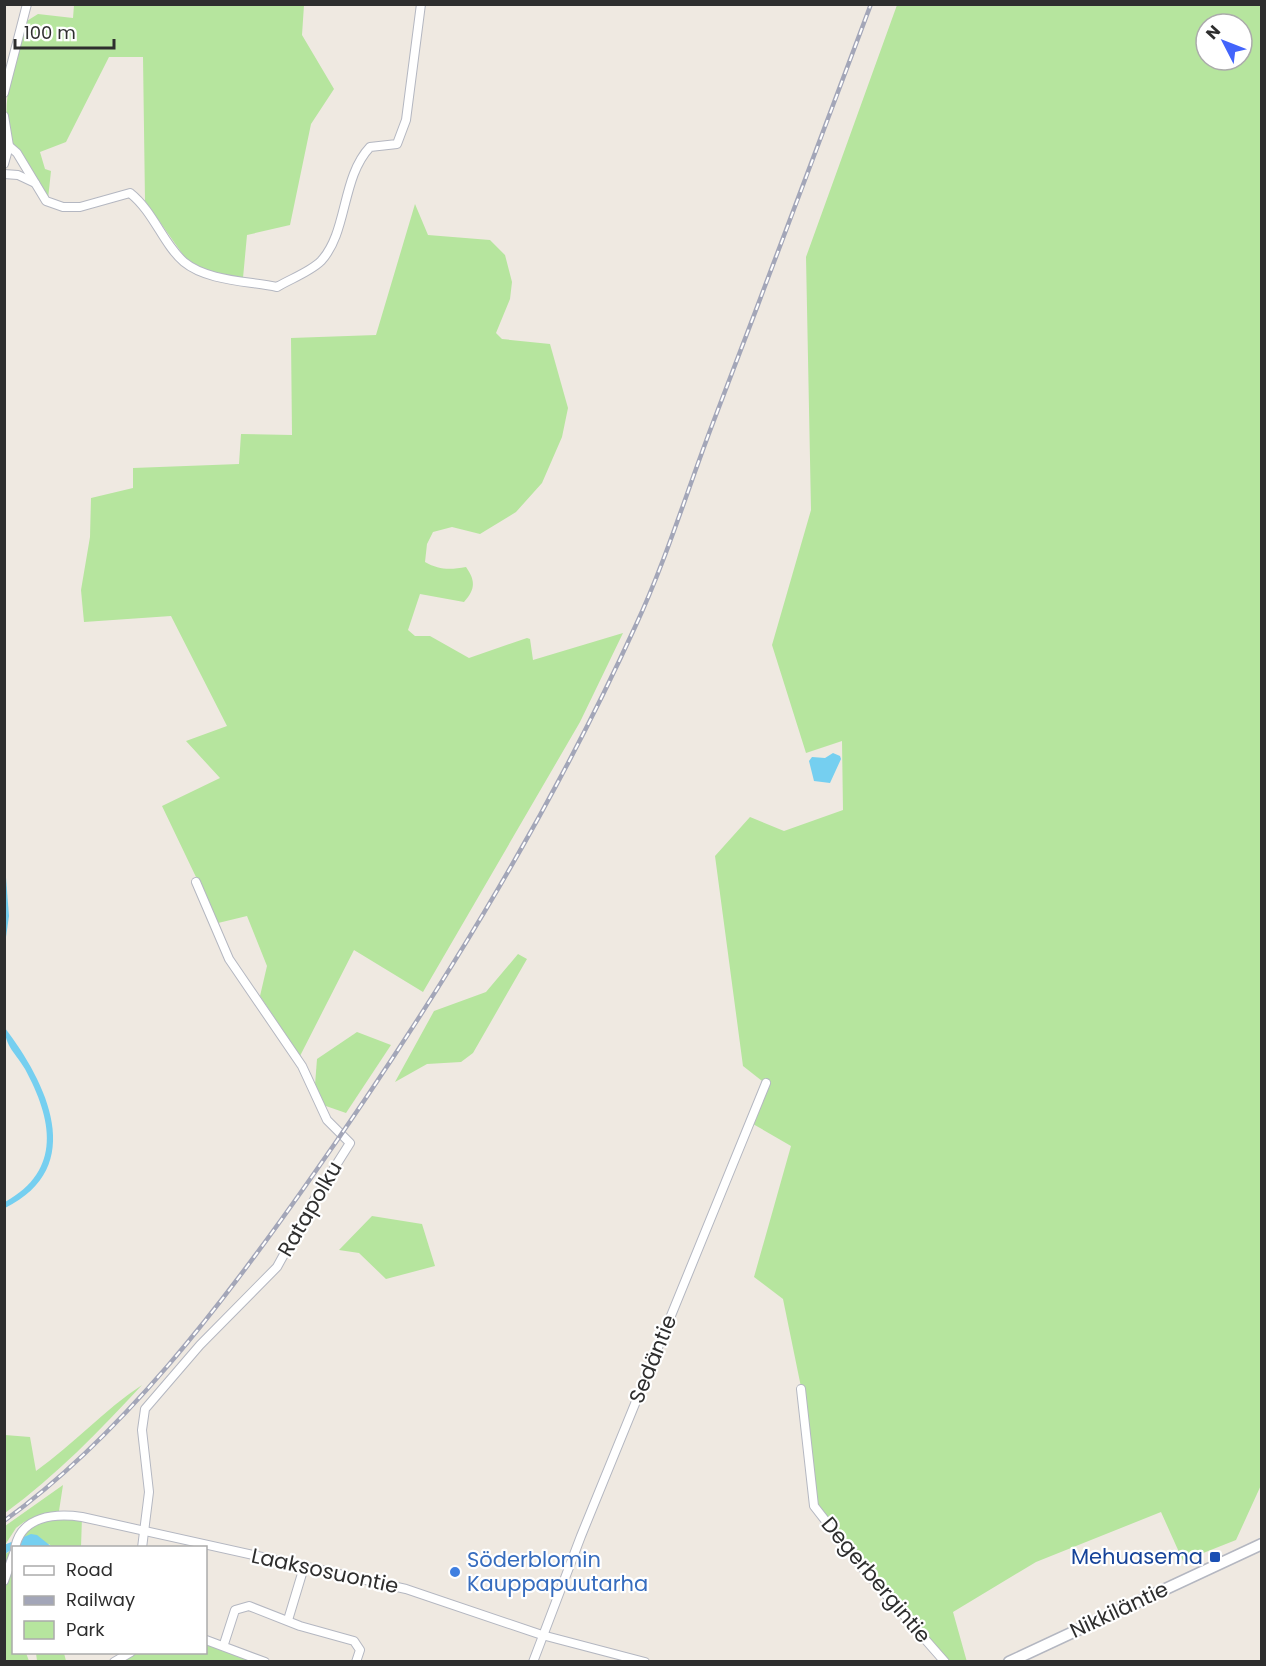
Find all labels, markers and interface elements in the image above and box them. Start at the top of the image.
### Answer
scale bar [15,12,114,50]
north arrow [1194,12,1254,72]
text: 100 m [24,20,76,45]
text: N [1201,20,1226,44]
street label: Ratapolku [271,1156,349,1262]
street label: Sedäntie [622,1310,683,1407]
street label: Degerbergintie [815,1510,938,1649]
street label: Laaksosuontie [249,1541,401,1600]
place label: Mehuasema [1071,1542,1203,1571]
place label: Söderblomin Kauppapuutarha [467,1545,648,1598]
legend [12,1546,207,1654]
marker: Mehuasema [1208,1550,1222,1564]
text: Road [66,1557,113,1582]
marker: Söderblomin Kauppapuutarha [448,1565,462,1579]
street label: Nikkiläntie [1065,1574,1173,1645]
text: Railway [66,1587,135,1612]
text: Park [66,1617,105,1642]

